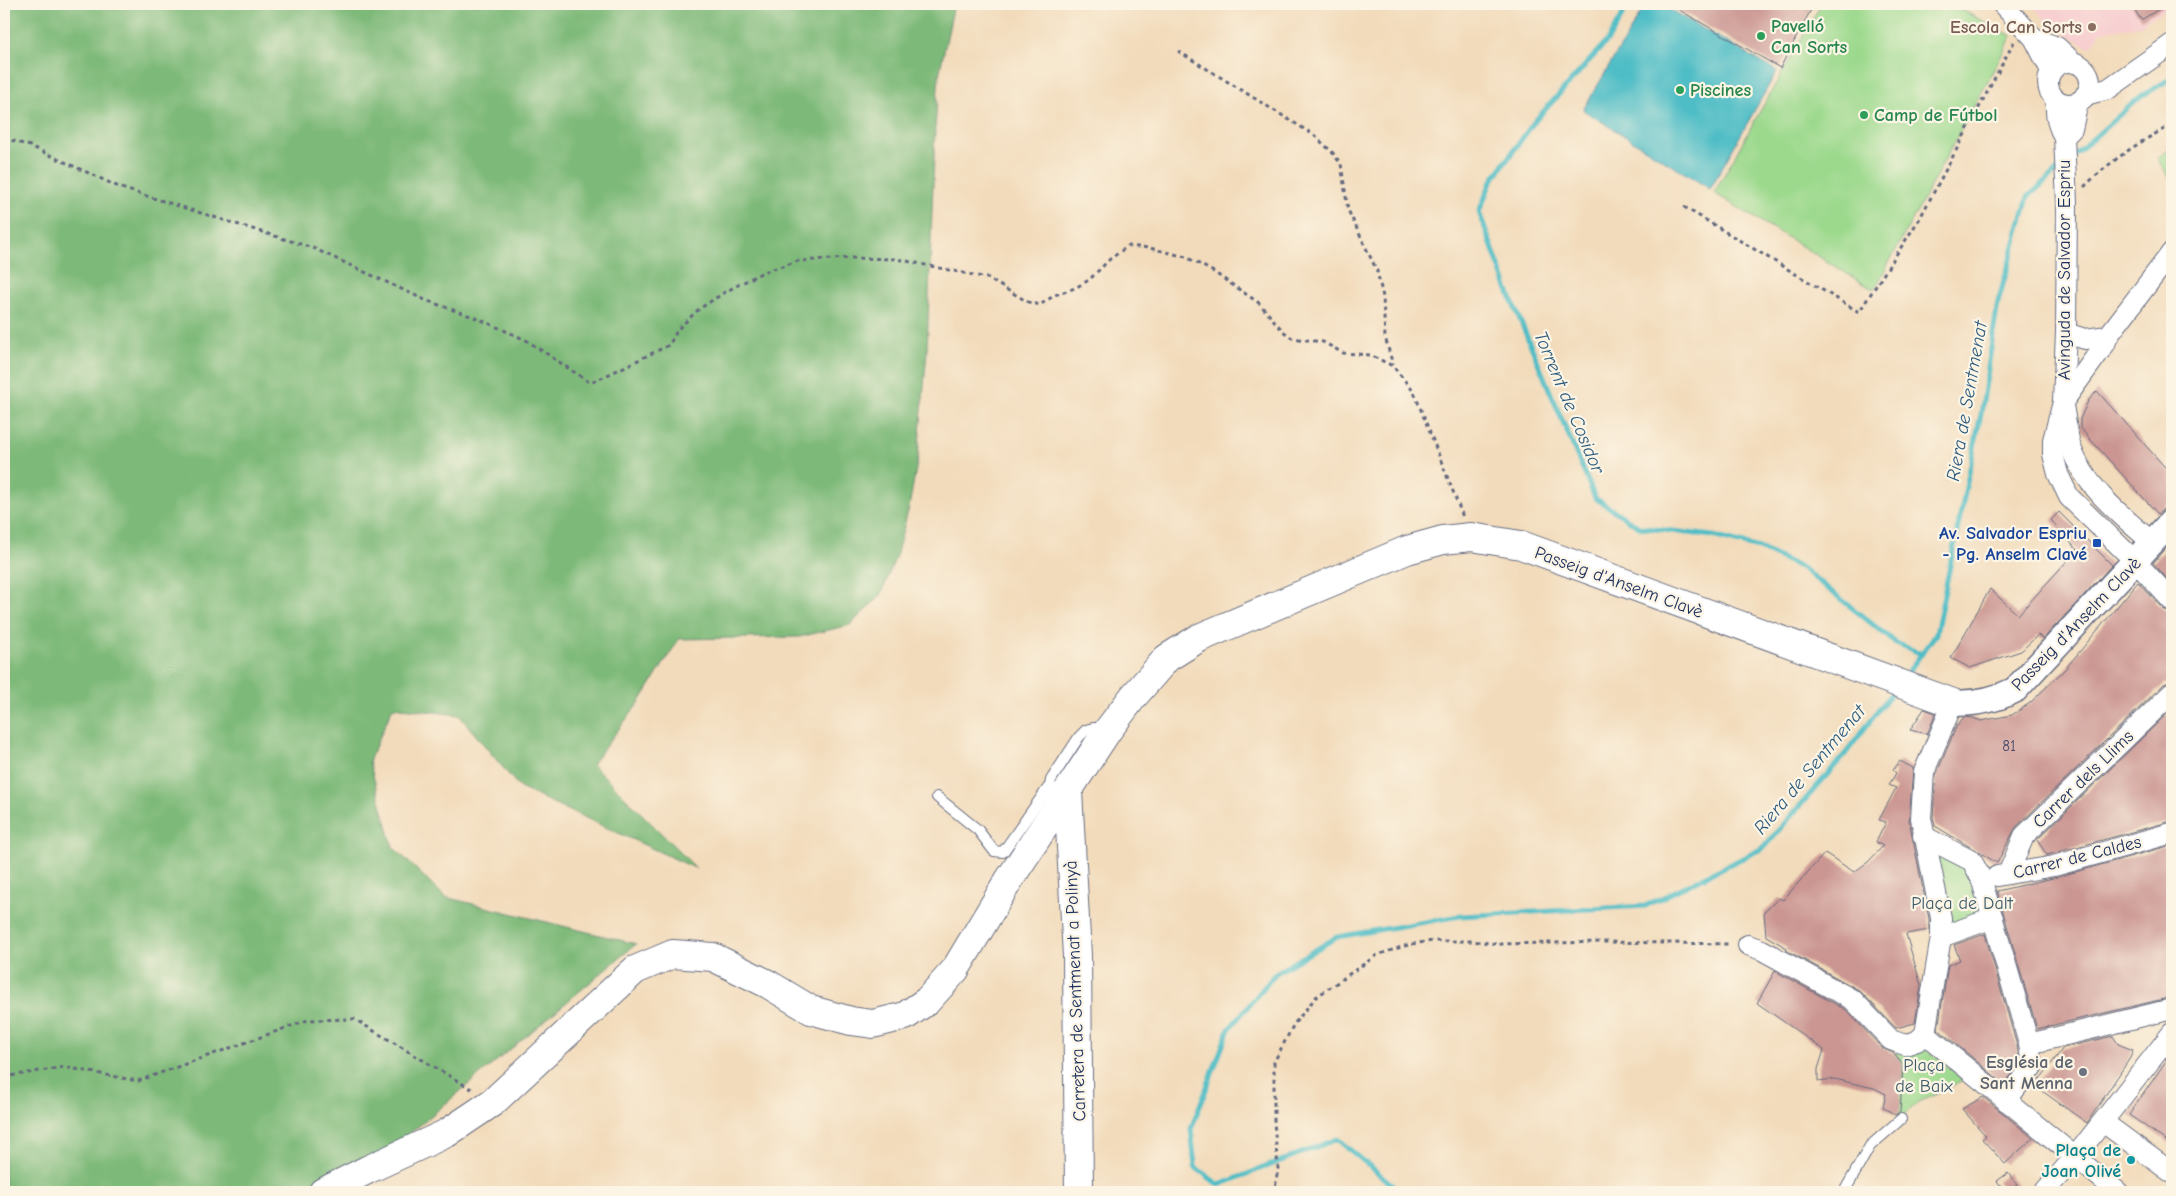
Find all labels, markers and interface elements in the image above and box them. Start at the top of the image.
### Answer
place label: Pavelló Can Sorts [1771,16,1847,58]
place label: Escola Can Sorts [1950,17,2082,38]
marker: Escola Can Sorts [2086,21,2098,33]
marker: Pavelló Can Sorts [1755,30,1767,42]
place label: Piscines [1690,80,1751,101]
marker: Piscines [1674,84,1686,96]
place label: Camp de Fútbol [1874,105,1997,126]
marker: Camp de Fútbol [1858,109,1870,121]
street label: Avinguda de Salvador Espriu [2054,160,2075,380]
water label: Riera de Sentmenat [1942,317,1992,483]
water label: Torrent de Cosidor [1529,328,1610,478]
place label: Av. Salvador Espriu - Pg. Anselm Clavé [1939,523,2087,565]
marker: Av. Salvador Espriu - Pg. Anselm Clavé [2091,537,2103,549]
street label: Passeig d'Anselm Clavè [1532,542,1706,623]
street label: Passeig d'Anselm Clavè [2007,553,2146,695]
water label: Riera de Sentmenat [1749,699,1872,839]
street label: Carrer dels Llims [2029,726,2138,833]
house number: 81 [2002,737,2016,755]
street label: Carrer de Caldes [2011,831,2143,884]
street label: Carretera de Sentmenat a Polinyà [1060,860,1091,1122]
park label: Plaça de Dalt [1911,893,2014,914]
place label: Església de Sant Menna [1980,1052,2073,1094]
park label: Plaça de Baix [1895,1055,1953,1097]
marker: Església de Sant Menna [2077,1066,2089,1078]
place label: Plaça de Joan Olivé [2042,1140,2121,1182]
marker: Plaça de Joan Olivé [2125,1154,2137,1166]

